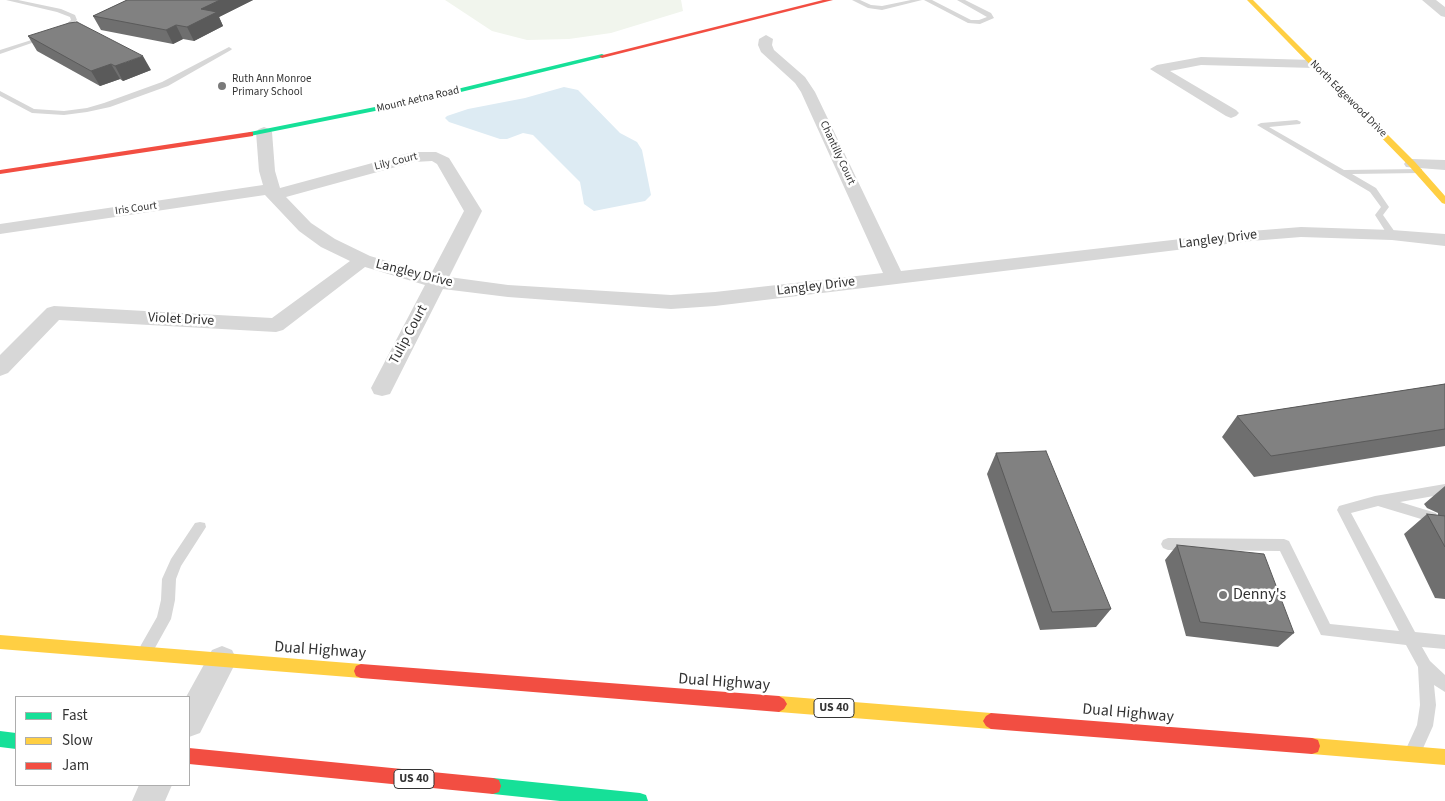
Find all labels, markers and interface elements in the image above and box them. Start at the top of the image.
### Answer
street label: North Edgewood Drive [1307,58,1389,140]
place label: Ruth Ann Monroe Primary School [232,73,311,99]
marker: Ruth Ann Monroe Primary School [216,80,228,92]
street label: Mount Aetna Road [375,84,461,116]
street label: Chantilly Court [816,119,858,187]
street label: Lily Court [373,150,419,174]
street label: Iris Court [114,200,158,218]
street label: Langley Drive [1178,227,1258,253]
street label: Langley Drive [374,256,454,292]
street label: Langley Drive [776,274,856,300]
street label: Tulip Court [386,302,432,368]
street label: Violet Drive [147,310,215,330]
place label: Denny's [1233,585,1286,605]
marker: Denny's [1217,589,1229,601]
street label: Dual Highway [273,638,367,664]
street label: Dual Highway [677,670,771,696]
legend [15,696,190,786]
road number: US 40 [814,698,854,718]
street label: Dual Highway [1081,700,1175,728]
text: Fast [62,705,88,726]
text: Slow [62,730,93,751]
text: Jam [62,755,89,776]
road number: US 40 [394,770,434,789]

